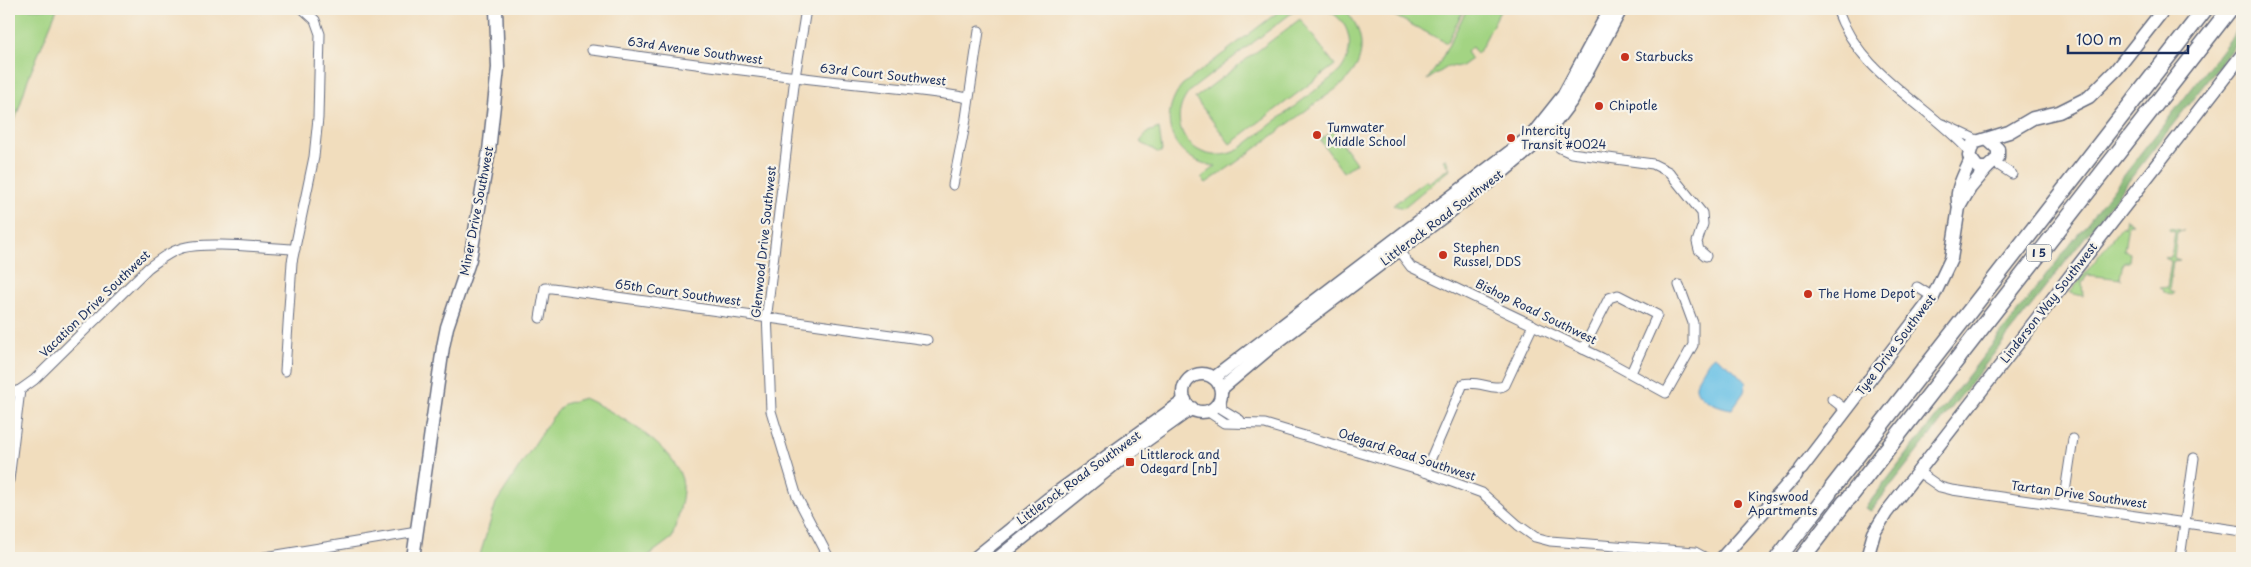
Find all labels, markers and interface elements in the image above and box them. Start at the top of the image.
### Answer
scale bar [2068,22,2188,54]
text: 100 m [2076,27,2122,50]
street label: 63rd Avenue Southwest [626,32,764,68]
place label: Starbucks [1635,47,1694,65]
marker: Starbucks [1619,51,1631,63]
street label: 63rd Court Southwest [819,58,947,90]
place label: Chipotle [1609,96,1658,114]
marker: Chipotle [1593,100,1605,112]
place label: Tumwater Middle School [1327,118,1406,150]
place label: Intercity Transit #0024 [1521,121,1606,153]
marker: Tumwater Middle School [1311,129,1323,141]
marker: Intercity Transit #0024 [1505,132,1517,144]
street label: Miner Drive Southwest [455,145,497,277]
street label: Glenwood Drive Southwest [746,165,780,319]
street label: Littlerock Road Southwest [1376,165,1507,269]
place label: Stephen Russel, DDS [1453,238,1521,270]
street label: Linderson Way Southwest [1995,238,2101,366]
road number: I 5 [2026,244,2052,262]
street label: Vacation Drive Southwest [35,245,154,361]
marker: Stephen Russel, DDS [1437,249,1449,261]
street label: 65th Court Southwest [614,274,742,310]
street label: Bishop Road Southwest [1473,274,1600,348]
place label: The Home Depot [1818,284,1915,302]
marker: The Home Depot [1802,288,1814,300]
street label: Tyee Drive Southwest [1851,290,1940,399]
street label: Odegard Road Southwest [1336,423,1479,485]
street label: Littlerock Road Southwest [1013,426,1144,528]
place label: Littlerock and Odegard [nb] [1140,445,1220,477]
marker: Littlerock and Odegard [nb] [1124,456,1136,468]
street label: Tartan Drive Southwest [2010,476,2148,512]
place label: Kingswood Apartments [1748,487,1818,519]
marker: Kingswood Apartments [1732,498,1744,510]

